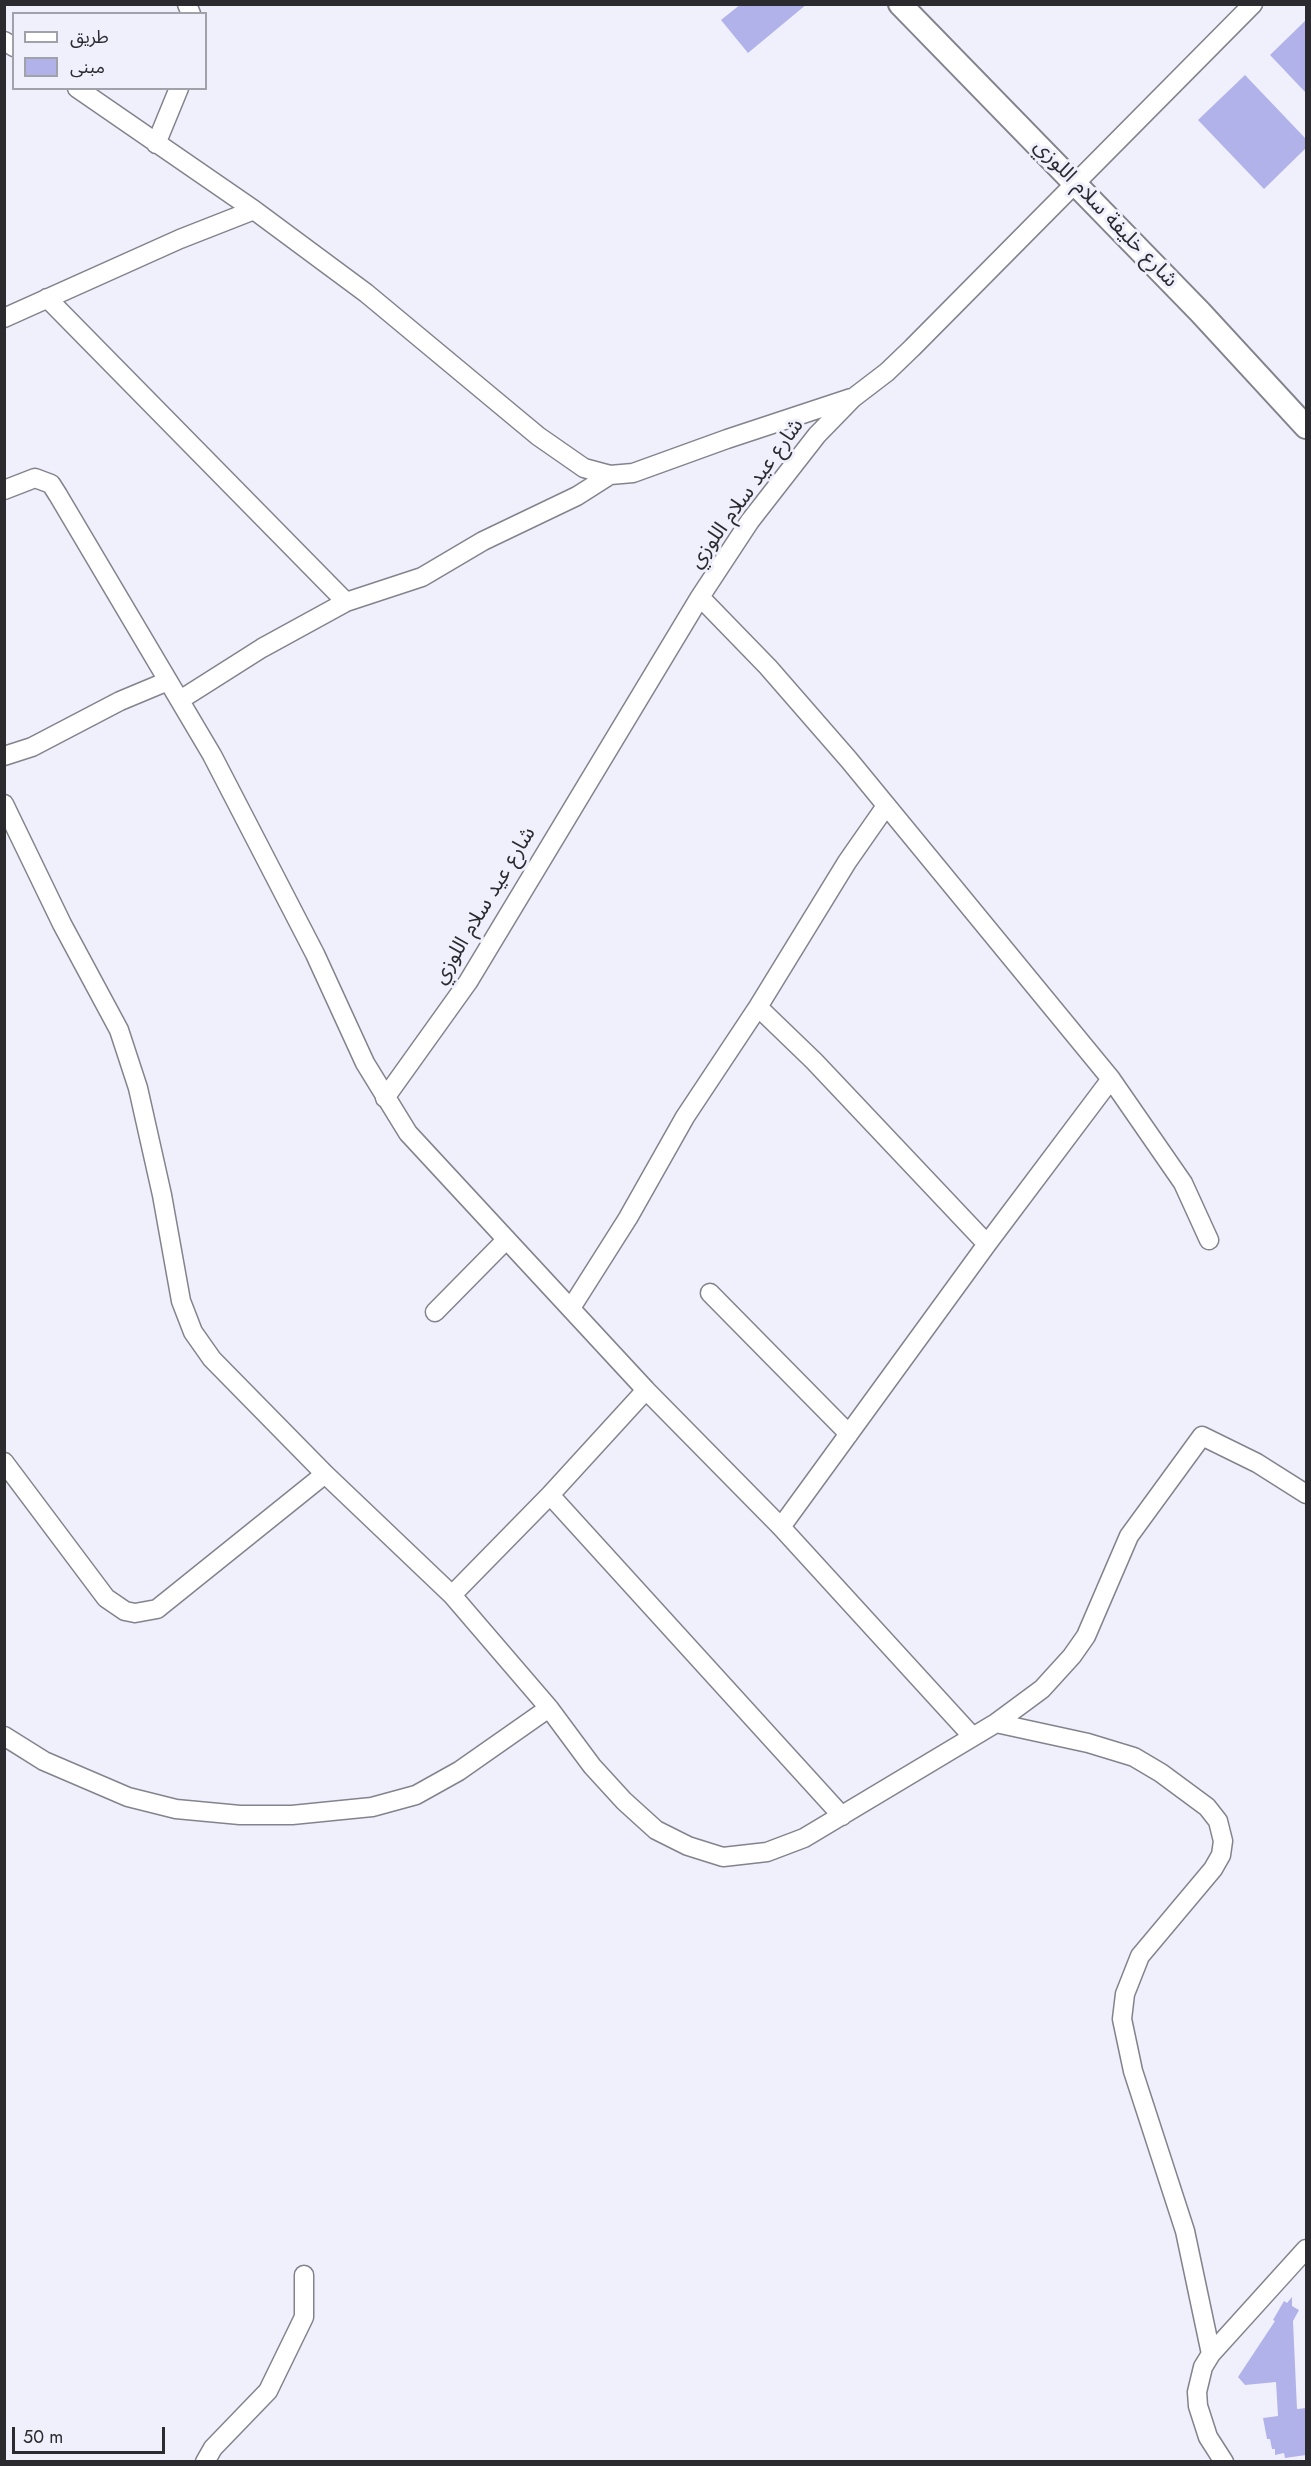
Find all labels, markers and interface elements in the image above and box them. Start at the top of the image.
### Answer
legend [12,12,207,90]
text: طريق [70,24,109,50]
text: مبنى [70,54,105,80]
street label: شارع خليفة سلام اللوزي [1028,135,1182,293]
street label: شارع عيد سلام اللوزي [684,414,810,574]
street label: شارع عيد سلام اللوزي [428,823,542,989]
scale bar [15,2415,168,2453]
text: 50 m [23,2424,63,2450]

